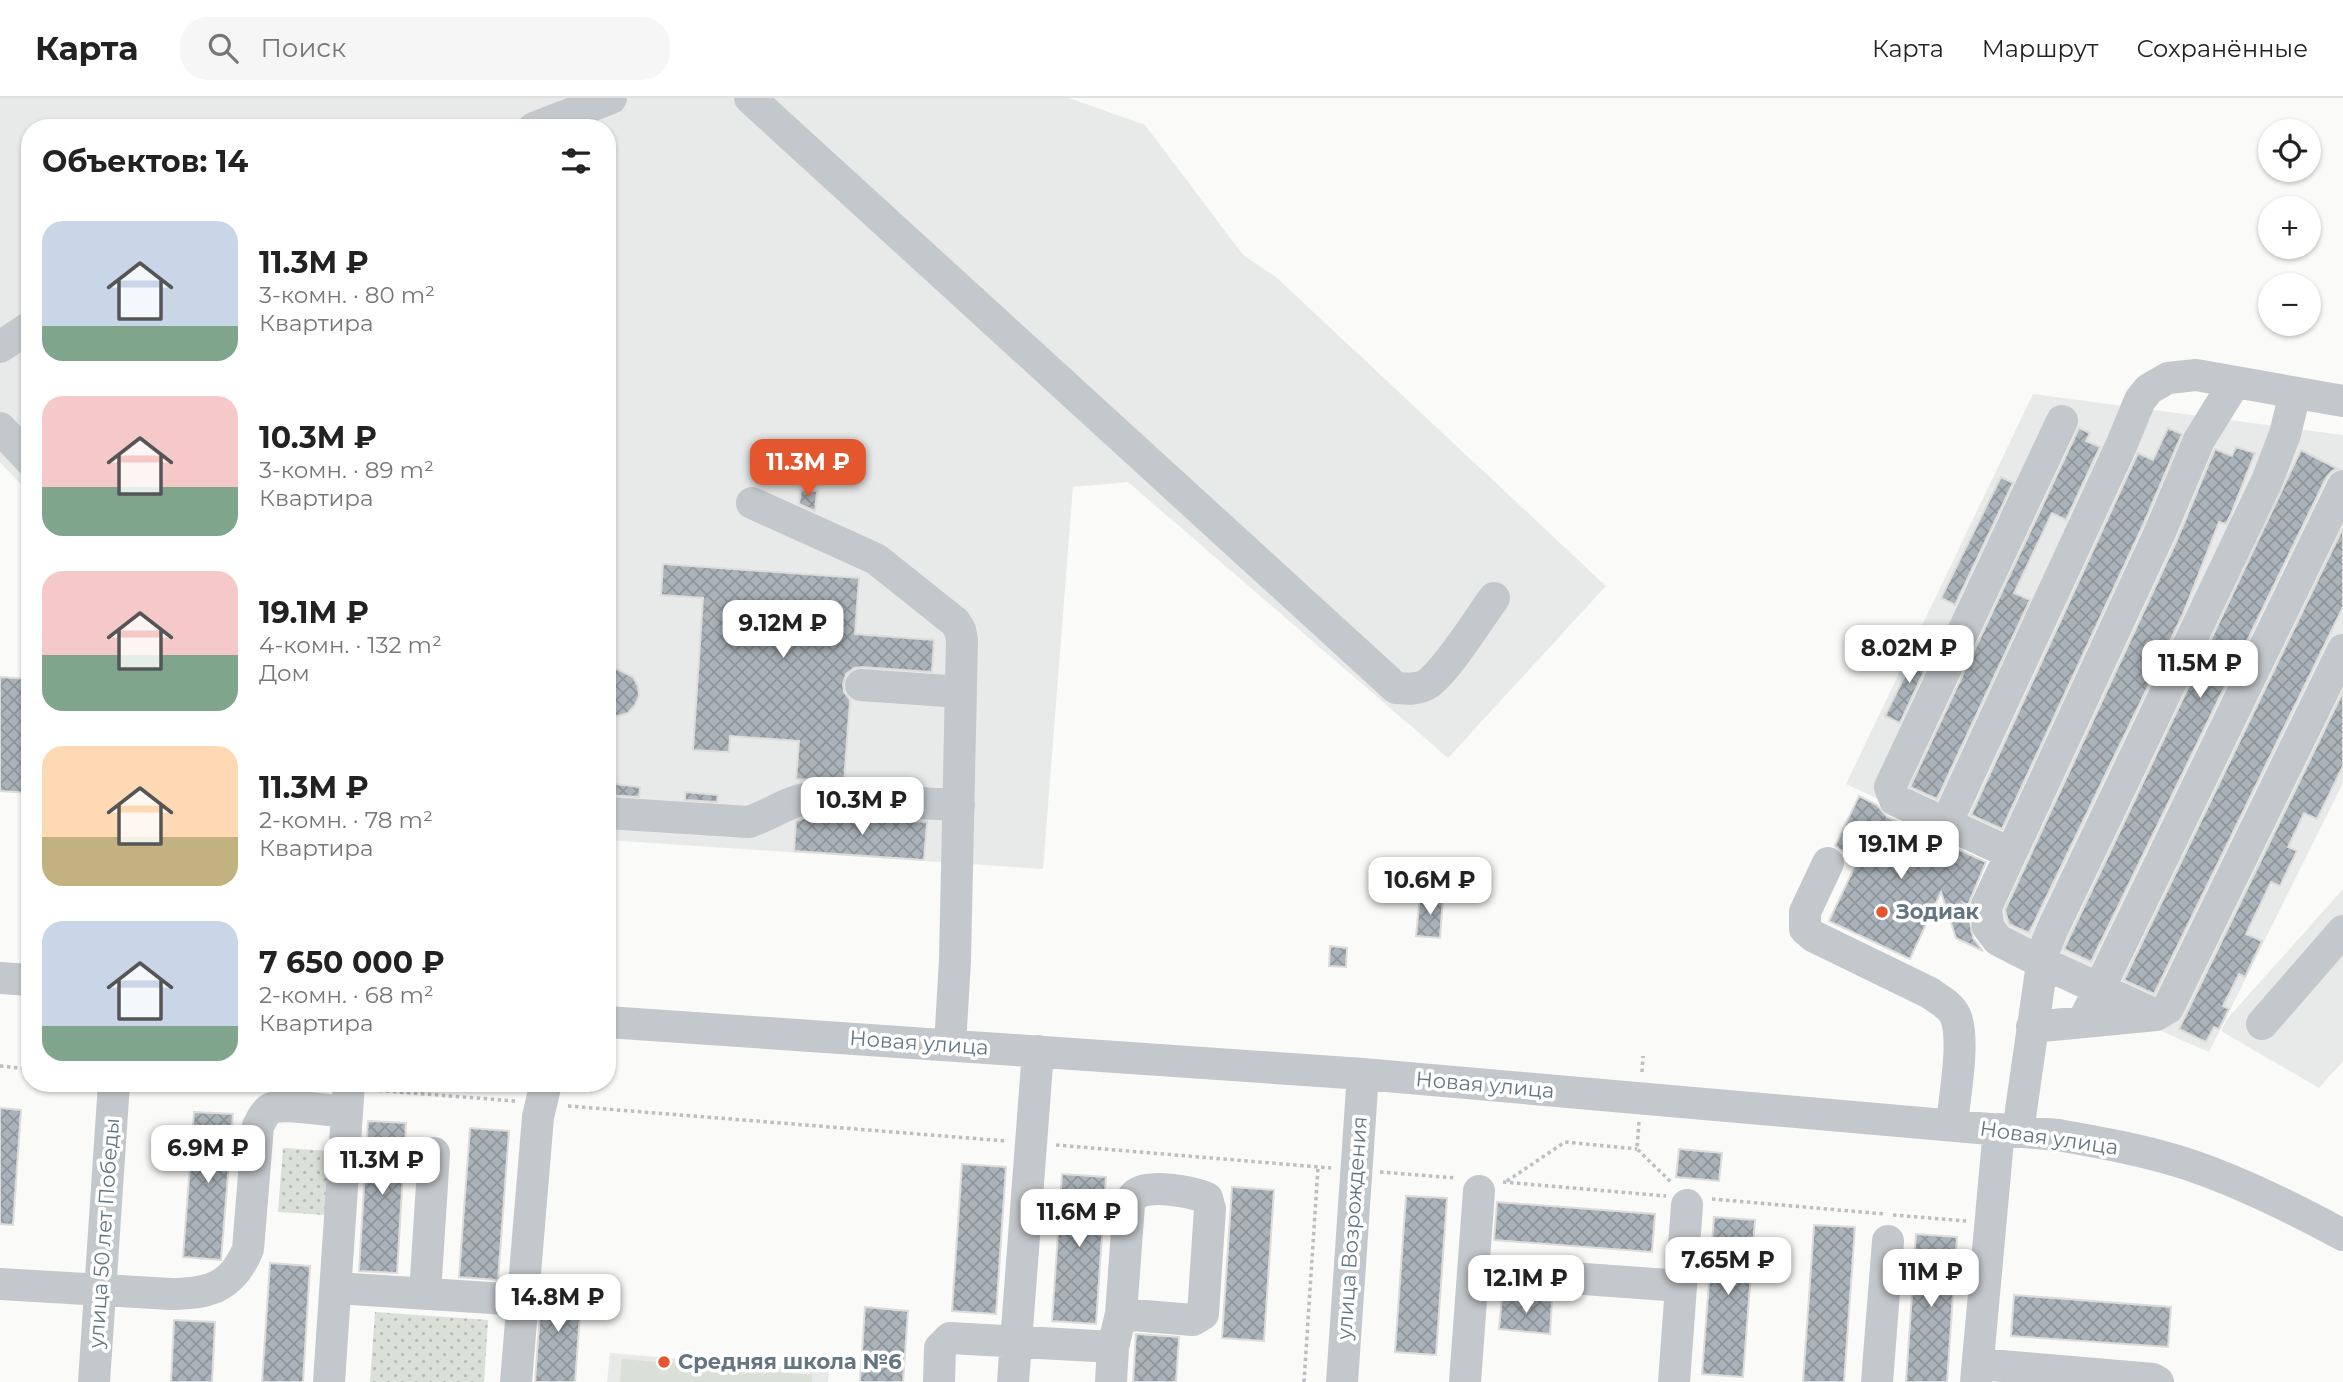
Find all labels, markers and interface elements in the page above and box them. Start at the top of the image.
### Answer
search box [180,17,670,80]
text: Карта [35,28,138,68]
icon: search [204,29,242,67]
text: Поиск [260,32,346,64]
text: Карта [1872,34,1944,63]
text: Маршрут [1982,34,2098,63]
text: Сохранённые [2136,34,2308,63]
map controls [2258,119,2321,336]
button: locate [2258,119,2321,182]
icon: filters [557,142,595,180]
text: Объектов: 14 [42,143,248,180]
button: + [2258,196,2321,259]
text: 11.3M ₽ [259,244,369,281]
icon: home [98,249,182,333]
button: − [2258,273,2321,336]
text: 3-комн. · 80 m² [259,281,435,309]
text: Квартира [259,309,373,337]
text: 10.3M ₽ [259,419,377,456]
icon: home [98,424,182,508]
pin: 11.3M ₽ [743,440,873,499]
text: 11.3M ₽ [766,448,850,476]
text: 3-комн. · 89 m² [259,456,434,484]
text: Квартира [259,484,373,512]
text: 19.1M ₽ [259,594,369,631]
icon: home [98,599,182,683]
pin: 9.12M ₽ [718,601,848,660]
text: 9.12M ₽ [739,609,827,637]
pin: 8.02M ₽ [1844,626,1974,685]
text: 4-комн. · 132 m² [259,631,442,659]
text: 8.02M ₽ [1861,634,1957,662]
pin: 11.5M ₽ [2135,640,2265,700]
text: 11.5M ₽ [2158,649,2242,677]
text: Дом [259,659,310,687]
text: 11.3M ₽ [259,769,369,806]
icon: home [98,774,182,858]
pin: 10.3M ₽ [797,778,927,837]
text: 10.3M ₽ [817,786,907,814]
text: 2-комн. · 78 m² [259,806,433,834]
pin: 19.1M ₽ [1836,822,1966,881]
text: 19.1M ₽ [1859,830,1943,858]
text: Квартира [259,834,373,862]
pin: 10.6M ₽ [1365,858,1495,917]
text: 10.6M ₽ [1384,866,1476,894]
place label: Зодиак [1895,899,1980,924]
marker: Зодиак [1874,904,1890,920]
text: 7 650 000 ₽ [259,944,445,981]
icon: home [98,949,182,1033]
text: 2-комн. · 68 m² [259,981,434,1009]
text: Квартира [259,1009,373,1037]
street label: Новая улица [849,1025,989,1060]
street label: Новая улица [1415,1066,1556,1103]
street label: улица Возрождения [1331,1115,1372,1342]
street label: Новая улица [1978,1115,2120,1160]
street label: улица 50 лет Победы [83,1117,124,1350]
pin: 6.9M ₽ [151,1126,265,1185]
text: 6.9M ₽ [167,1134,249,1162]
pin: 11.3M ₽ [317,1138,447,1197]
text: 11.3M ₽ [340,1146,424,1174]
pin: 11.6M ₽ [1014,1190,1144,1249]
text: 11.6M ₽ [1037,1198,1121,1226]
pin: 7.65M ₽ [1663,1238,1793,1297]
text: 7.65M ₽ [1681,1246,1775,1274]
pin: 11M ₽ [1882,1250,1980,1309]
pin: 12.1M ₽ [1461,1256,1591,1315]
text: 11M ₽ [1899,1258,1963,1286]
text: 12.1M ₽ [1484,1264,1568,1292]
pin: 14.8M ₽ [493,1274,623,1334]
text: 14.8M ₽ [511,1283,605,1311]
place label: Средняя школа №6 [678,1349,902,1374]
marker: Средняя школа №6 [656,1354,672,1370]

